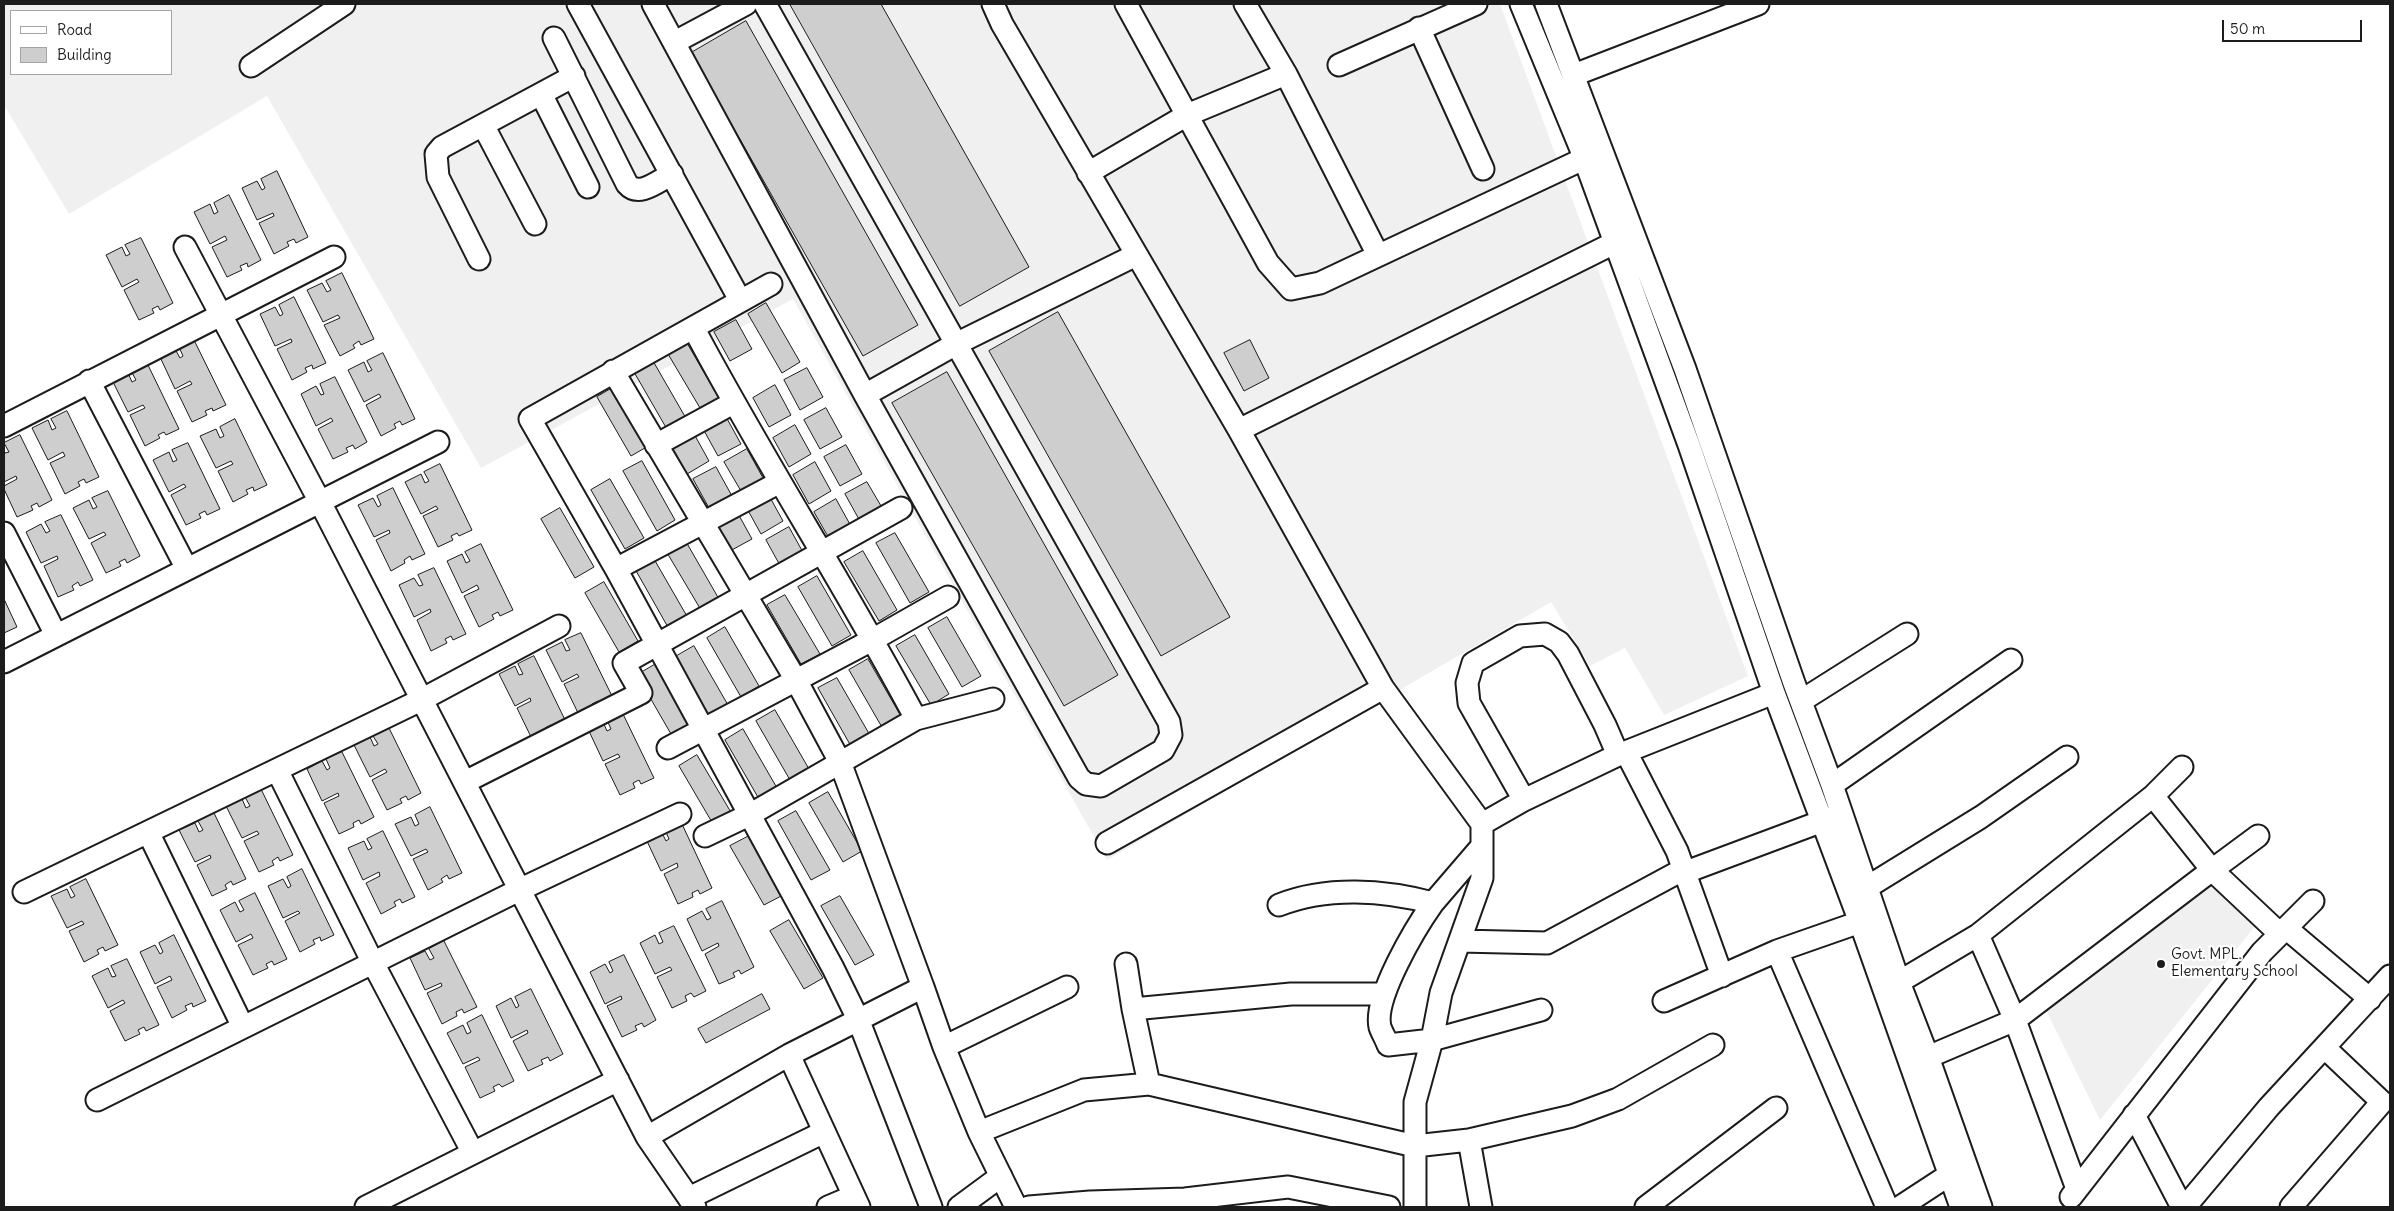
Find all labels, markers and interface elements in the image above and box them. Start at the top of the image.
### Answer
legend [10,10,172,75]
scale bar [2224,10,2364,42]
text: 50 m [2230,19,2265,38]
text: Road [57,20,92,39]
text: Building [57,45,112,64]
place label: Govt. MPL. Elementary School [2171,946,2298,981]
marker: Govt. MPL. Elementary School [2155,958,2167,970]

